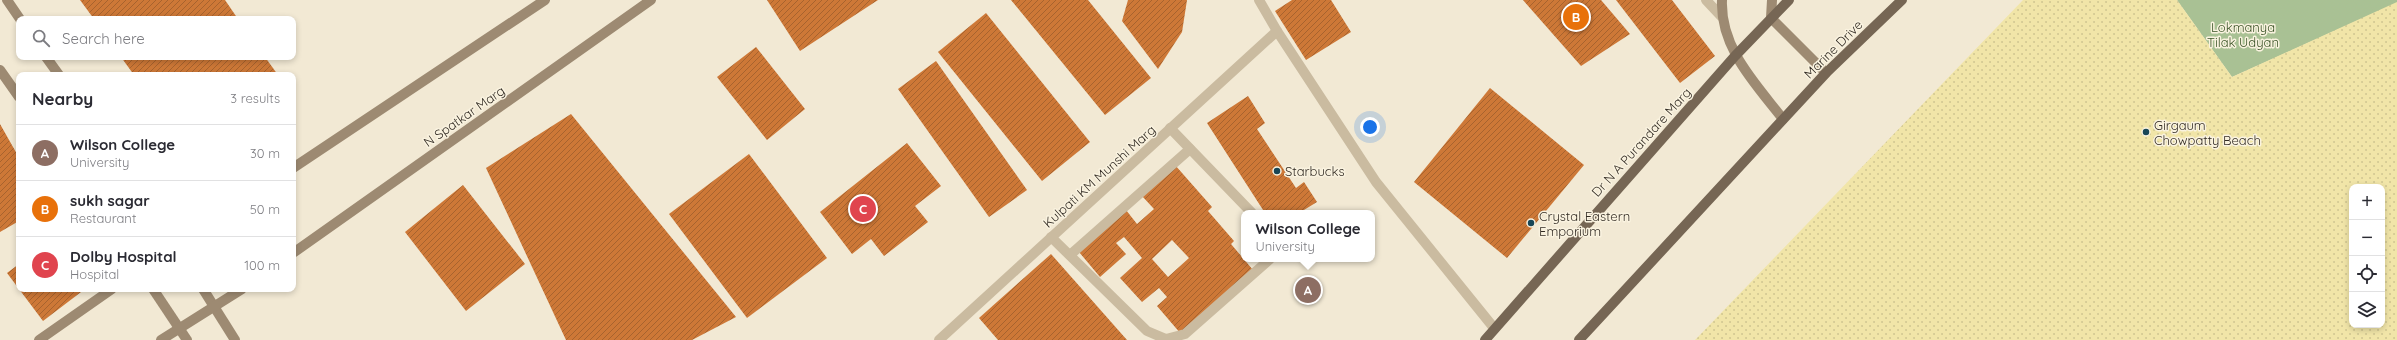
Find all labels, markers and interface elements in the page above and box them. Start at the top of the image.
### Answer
pin: B [1563,2,1589,32]
search box [16,16,296,60]
street label: Marine Drive [1800,16,1866,82]
park label: Lokmanya Tilak Udyan [2207,19,2279,50]
icon: search [30,27,52,49]
text: Search here [62,29,145,48]
street label: N Spatkar Marg [420,82,508,150]
street label: Dr N A Purandare Marg [1588,84,1694,200]
text: Nearby [32,88,93,109]
text: 3 results [230,90,280,106]
your location [1360,117,1380,137]
place label: Girgaum Chowpatty Beach [2154,117,2261,148]
street label: Kulpati KM Munshi Marg [1040,121,1158,231]
marker: Girgaum Chowpatty Beach [2141,127,2151,137]
text: Wilson College [70,135,175,154]
text: A [41,145,49,161]
text: 30 m [250,145,280,161]
text: University [70,154,129,170]
place label: Starbucks [1285,163,1345,179]
marker: Starbucks [1272,166,1282,176]
map controls [2349,184,2385,328]
button: + [2349,184,2385,220]
text: sukh sagar [70,191,150,210]
pin: C [850,194,876,224]
text: B [41,201,49,217]
text: 50 m [250,201,280,217]
place label: Crystal Eastern Emporium [1539,208,1630,239]
text: Restaurant [70,210,136,226]
popup [1241,210,1375,262]
marker: Crystal Eastern Emporium [1526,218,1536,228]
text: Wilson College [1255,219,1361,238]
button: − [2349,220,2385,256]
text: University [1255,238,1315,254]
text: Dolby Hospital [70,247,177,266]
button: locate [2349,256,2385,292]
text: C [41,257,49,273]
text: 100 m [244,257,280,273]
text: Hospital [70,266,119,282]
pin: A [1295,275,1321,305]
button: layers [2349,292,2385,328]

